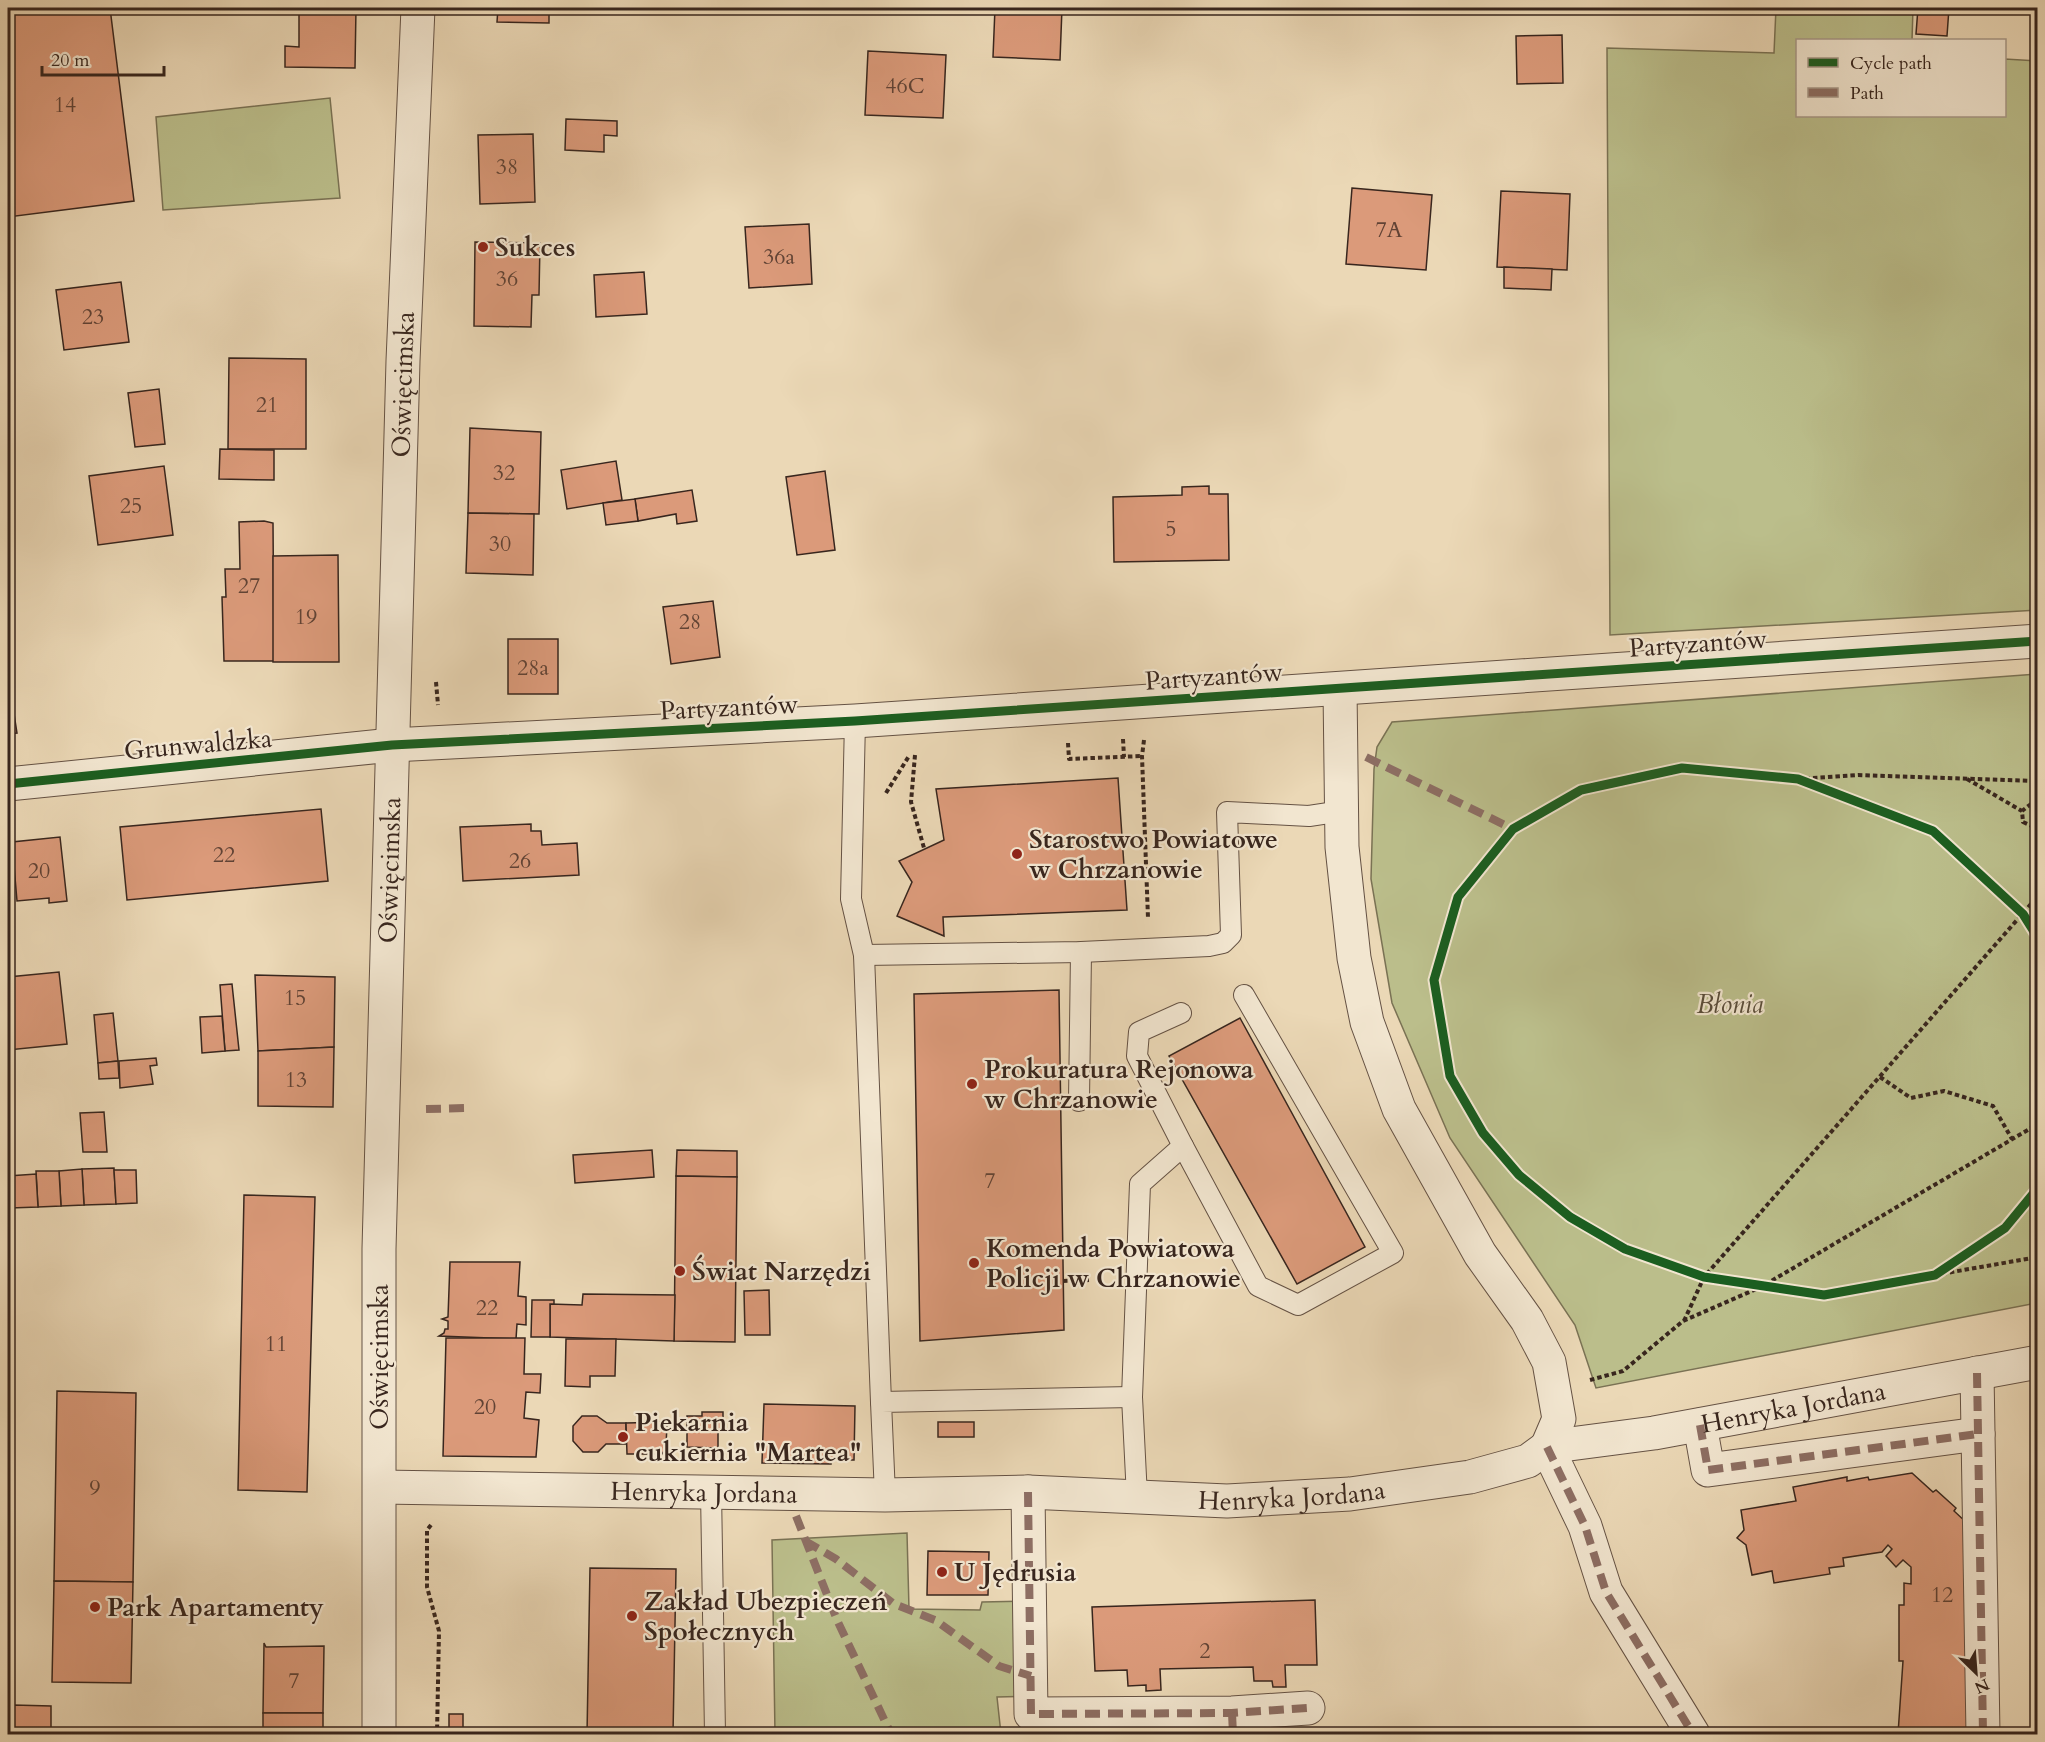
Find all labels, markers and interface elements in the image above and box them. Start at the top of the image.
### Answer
scale bar [42,39,164,77]
legend [1796,39,2006,117]
text: 20 m [51,48,90,73]
text: Cycle path [1850,51,1932,76]
house number: 46C [885,71,925,101]
text: Path [1850,81,1884,106]
house number: 14 [54,90,76,120]
house number: 38 [496,152,518,182]
house number: 7A [1376,215,1403,245]
place label: Sukces [495,230,575,265]
marker: Sukces [476,240,490,254]
house number: 36a [763,242,796,272]
house number: 36 [496,264,518,294]
house number: 23 [82,302,104,332]
street label: Oświęcimska [383,311,423,458]
house number: 21 [256,390,278,420]
house number: 32 [493,458,515,488]
house number: 25 [120,491,142,521]
house number: 5 [1165,514,1177,544]
house number: 30 [489,529,511,559]
house number: 27 [238,571,260,601]
house number: 19 [295,602,317,632]
house number: 28 [679,607,701,637]
street label: Partyzantów [1628,621,1769,666]
house number: 28a [517,653,550,683]
street label: Partyzantów [1144,654,1285,699]
street label: Partyzantów [659,686,799,729]
street label: Grunwaldzka [123,721,273,768]
street label: Oświęcimska [370,797,409,944]
place label: Starostwo Powiatowe w Chrzanowie [1029,822,1278,887]
house number: 22 [213,840,235,870]
house number: 26 [509,846,531,876]
marker: Starostwo Powiatowe w Chrzanowie [1010,847,1024,861]
house number: 20 [28,856,50,886]
house number: 15 [284,983,306,1013]
park label: Błonia [1697,987,1764,1022]
place label: Prokuratura Rejonowa w Chrzanowie [984,1052,1254,1117]
house number: 13 [285,1065,307,1095]
marker: Prokuratura Rejonowa w Chrzanowie [965,1077,979,1091]
house number: 7 [984,1166,996,1196]
place label: Komenda Powiatowa Policji w Chrzanowie [986,1231,1241,1296]
place label: Świat Narzędzi [692,1254,871,1289]
marker: Komenda Powiatowa Policji w Chrzanowie [967,1256,981,1270]
marker: Świat Narzędzi [673,1264,687,1278]
street label: Oświęcimska [362,1284,397,1430]
house number: 22 [476,1293,498,1323]
house number: 11 [265,1329,287,1359]
street label: Henryka Jordana [1698,1374,1889,1442]
house number: 20 [474,1392,496,1422]
place label: Piekarnia cukiernia "Martea" [635,1405,862,1470]
marker: Piekarnia cukiernia "Martea" [616,1430,630,1444]
street label: Henryka Jordana [1197,1472,1387,1519]
house number: 9 [89,1473,101,1503]
street label: Henryka Jordana [610,1474,798,1512]
place label: U Jędrusia [954,1555,1076,1590]
marker: U Jędrusia [935,1565,949,1579]
house number: 12 [1931,1580,1953,1610]
place label: Zakład Ubezpieczeń Społecznych [644,1584,888,1649]
place label: Park Apartamenty [107,1590,324,1625]
marker: Park Apartamenty [88,1600,102,1614]
marker: Zakład Ubezpieczeń Społecznych [625,1609,639,1623]
house number: 2 [1199,1636,1211,1666]
north arrow [1946,1643,2006,1703]
house number: 7 [288,1666,300,1696]
text: N [1971,1673,1993,1699]

